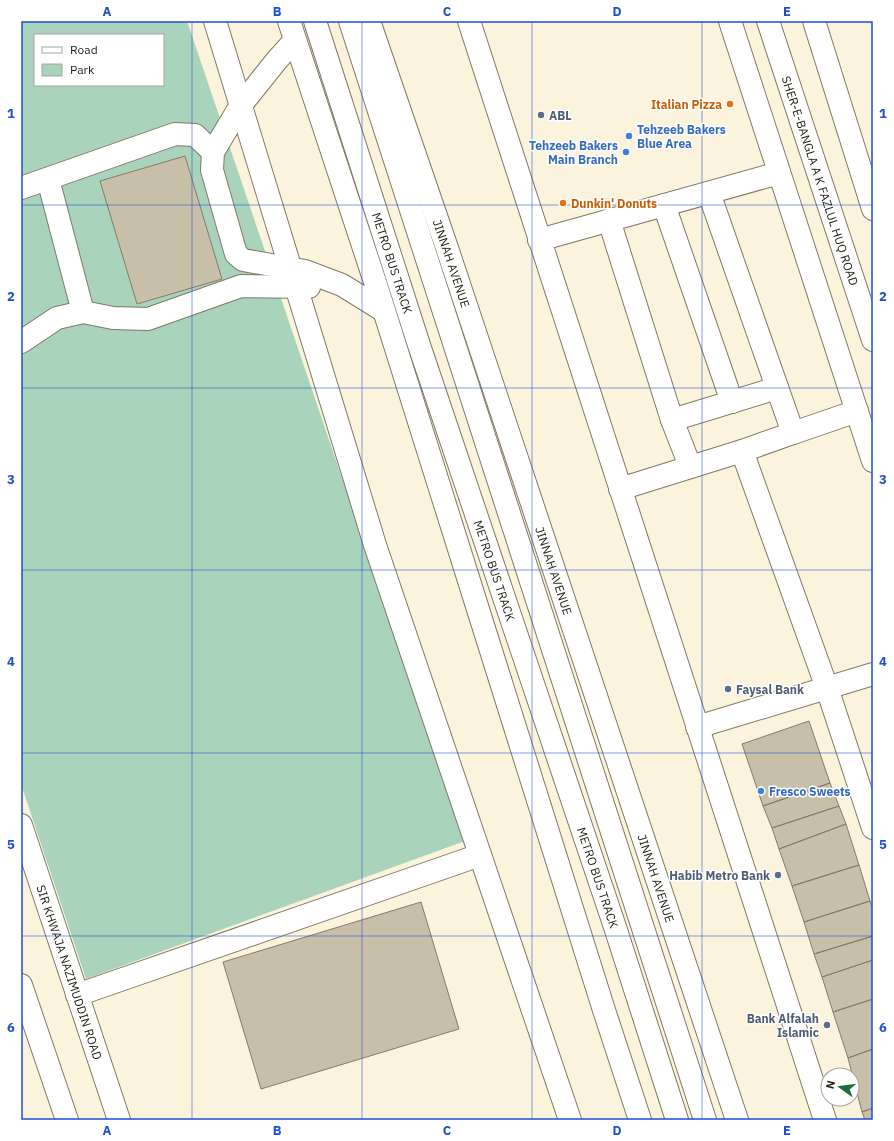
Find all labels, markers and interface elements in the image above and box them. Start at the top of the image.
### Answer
text: A [103,3,112,20]
text: B [273,3,282,20]
text: C [443,3,452,20]
text: D [612,3,622,20]
text: E [783,3,791,20]
legend [34,34,164,86]
text: Road [70,42,98,57]
text: Park [70,62,95,77]
street label: SHER-E-BANGLA A K FAZLUL HUQ ROAD [779,74,862,287]
place label: Italian Pizza [651,97,722,112]
marker: Italian Pizza [725,99,735,109]
text: 1 [7,105,15,122]
text: 1 [879,105,887,122]
place label: ABL [549,108,572,123]
marker: ABL [536,110,546,120]
place label: Tehzeeb Bakers Blue Area [637,122,726,151]
marker: Tehzeeb Bakers Blue Area [624,131,634,141]
place label: Tehzeeb Bakers Main Branch [529,138,618,167]
marker: Tehzeeb Bakers Main Branch [621,147,631,157]
place label: Dunkin' Donuts [571,196,657,211]
marker: Dunkin' Donuts [558,198,568,208]
street label: METRO BUS TRACK [369,210,416,316]
street label: JINNAH AVENUE [430,217,474,309]
text: 2 [7,288,15,305]
text: 2 [879,288,887,305]
text: 3 [7,471,15,488]
text: 3 [879,471,887,488]
street label: METRO BUS TRACK [471,518,519,623]
street label: JINNAH AVENUE [533,525,576,617]
text: 4 [7,653,15,670]
text: 4 [879,653,887,670]
place label: Faysal Bank [736,682,804,697]
marker: Faysal Bank [723,684,733,694]
place label: Fresco Sweets [769,784,851,799]
marker: Fresco Sweets [756,786,766,796]
street label: METRO BUS TRACK [574,825,622,930]
street label: JINNAH AVENUE [635,832,678,924]
text: 5 [7,836,15,853]
text: 5 [879,836,887,853]
place label: Habib Metro Bank [669,868,770,883]
marker: Habib Metro Bank [773,870,783,880]
street label: SIR KHWAJA NAZIMUDDIN ROAD [34,883,106,1061]
place label: Bank Alfalah Islamic [747,1011,819,1040]
text: 6 [7,1019,15,1036]
text: 6 [879,1019,887,1036]
marker: Bank Alfalah Islamic [822,1020,832,1030]
north arrow [820,1067,860,1107]
text: N [823,1079,838,1090]
text: A [103,1122,112,1139]
text: B [273,1122,282,1139]
text: C [443,1122,452,1139]
text: D [612,1122,622,1139]
text: E [783,1122,791,1139]

